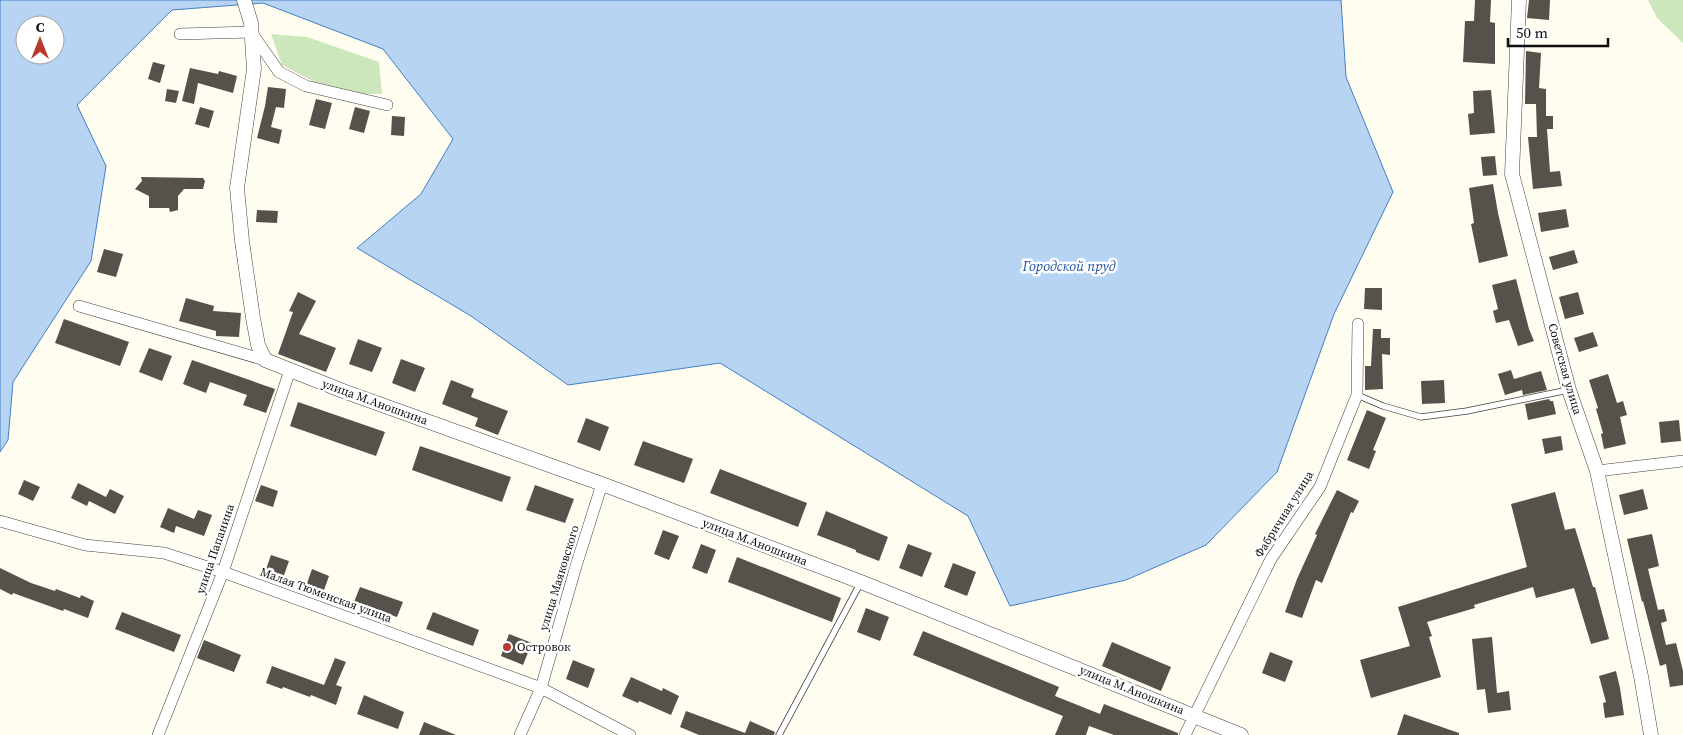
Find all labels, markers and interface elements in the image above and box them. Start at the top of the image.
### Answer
north arrow [15,15,65,65]
scale bar [1508,15,1608,47]
text: С [36,17,45,37]
text: 50 m [1516,22,1548,43]
water label: Городской пруд [1021,256,1116,276]
street label: Советская улица [1544,322,1586,417]
street label: улица М.Аношкина [320,375,431,429]
street label: Фабричная улица [1251,467,1318,560]
street label: улица Папанина [192,501,238,596]
street label: улица М.Аношкина [700,515,811,570]
street label: улица Маяковского [535,523,583,633]
street label: Малая Тюменская улица [258,564,395,627]
place label: Островок [517,639,571,655]
marker: Островок [501,641,513,653]
street label: улица М.Аношкина [1077,662,1187,719]

